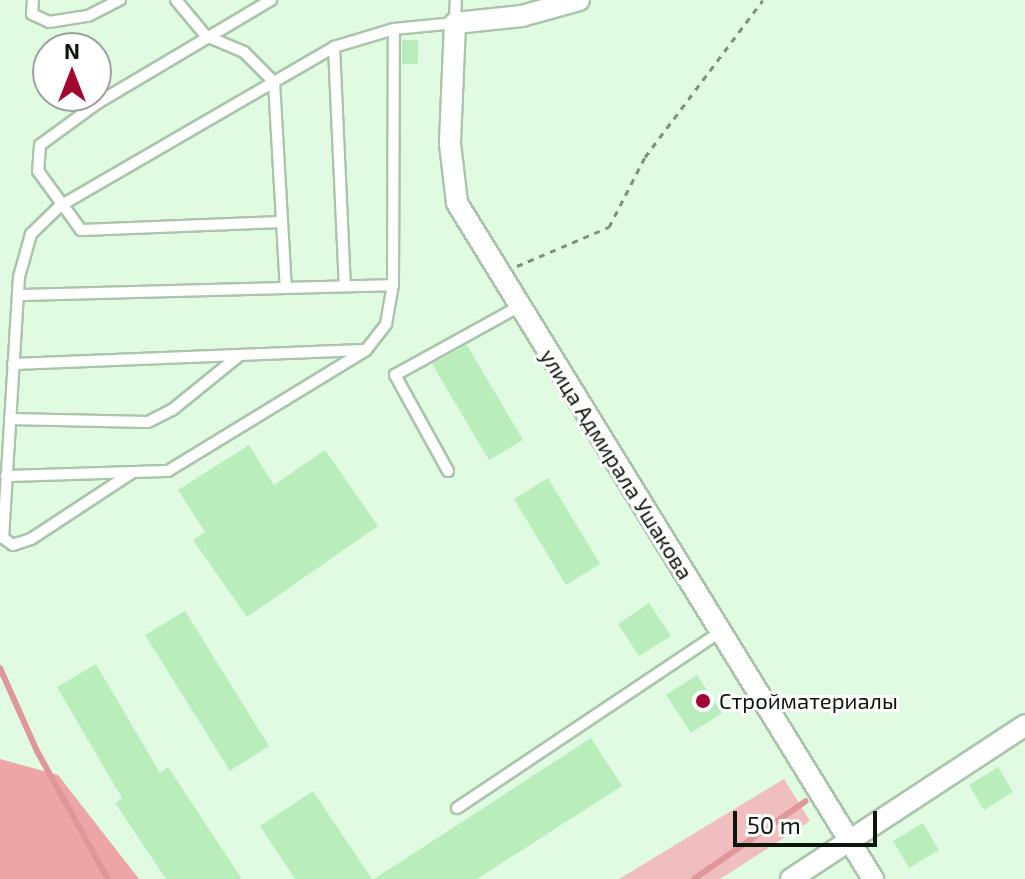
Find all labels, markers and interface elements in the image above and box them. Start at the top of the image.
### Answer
north arrow [32,32,112,112]
text: N [64,37,80,63]
street label: улица Адмирала Ушакова [535,344,699,584]
place label: Стройматериалы [719,688,898,714]
marker: Стройматериалы [694,692,712,710]
scale bar [737,795,881,845]
text: 50 m [747,810,801,839]

